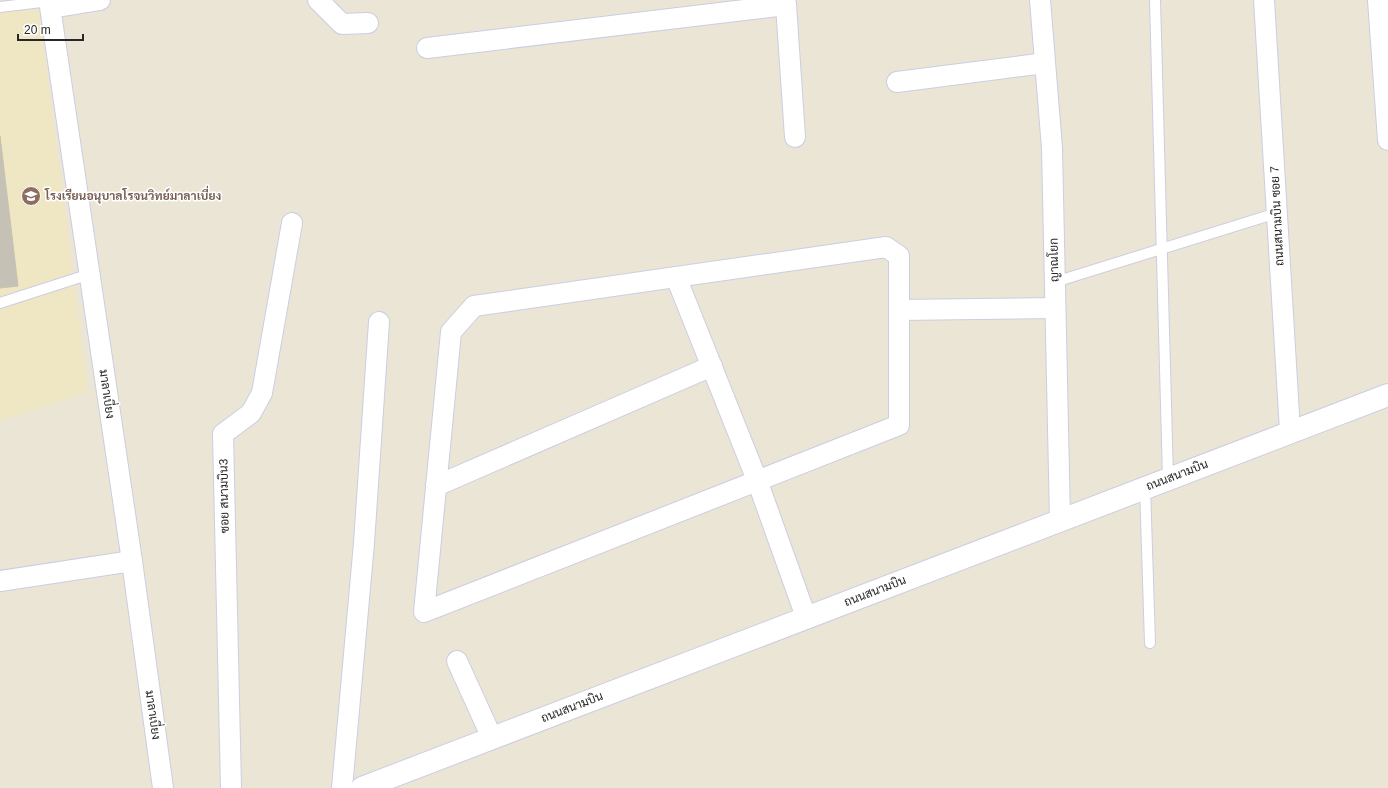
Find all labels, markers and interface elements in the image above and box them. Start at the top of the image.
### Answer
scale bar [18,16,83,42]
text: 20 m [24,23,51,37]
street label: ถนนสนามบิน ซอย 7 [1267,165,1287,266]
school or university icon: โรงเรียนอนุบาลโรจนวิทย์มาลาเบี่ยง [20,185,42,207]
place label: โรงเรียนอนุบาลโรจนวิทย์มาลาเบี่ยง [44,185,221,204]
street label: ญาณโยก [1046,238,1061,282]
street label: มาลาเบี่ยง [97,368,121,420]
street label: ถนนสนามบิน [1144,457,1210,493]
street label: ซอย สนามบิน3 [216,458,232,533]
street label: ถนนสนามบิน [842,573,908,609]
street label: มาลาเบี่ยง [143,689,167,741]
street label: ถนนสนามบิน [539,689,605,725]

